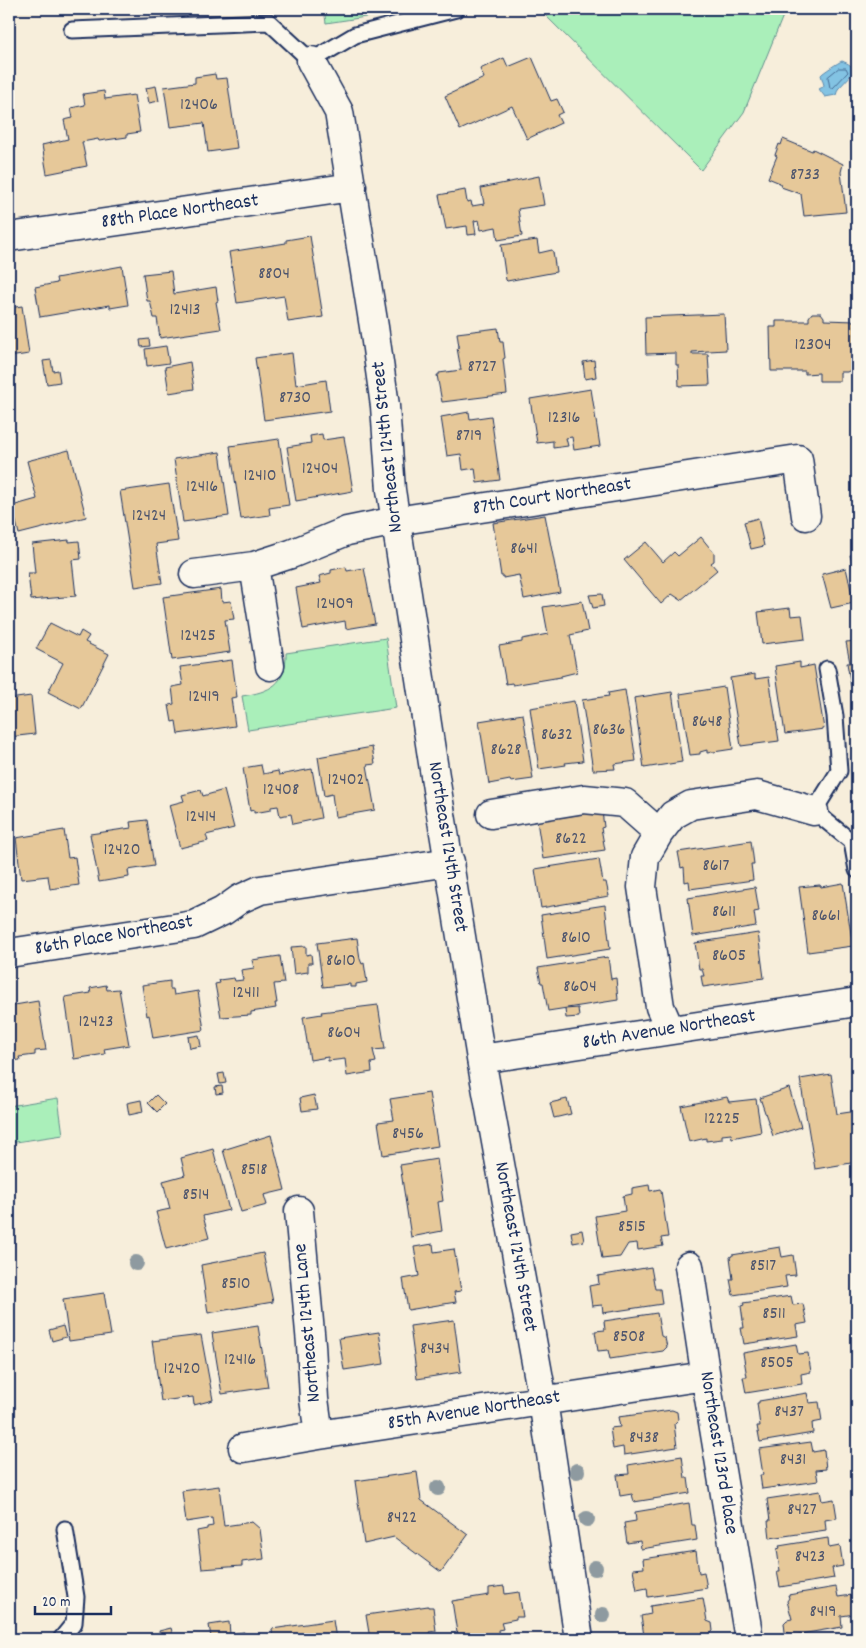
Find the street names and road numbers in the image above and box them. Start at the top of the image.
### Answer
street label: 88th Place Northeast [100,187,260,237]
street label: Northeast 124th Street [365,360,411,534]
street label: 87th Court Northeast [471,471,633,523]
street label: Northeast 124th Street [420,760,474,934]
street label: 86th Place Northeast [33,908,195,964]
street label: 86th Avenue Northeast [580,1002,758,1058]
street label: Northeast 124th Street [486,1160,544,1334]
street label: Northeast 124th Lane [287,1242,329,1404]
street label: Northeast 123rd Place [691,1369,745,1537]
street label: 85th Avenue Northeast [386,1384,562,1438]

